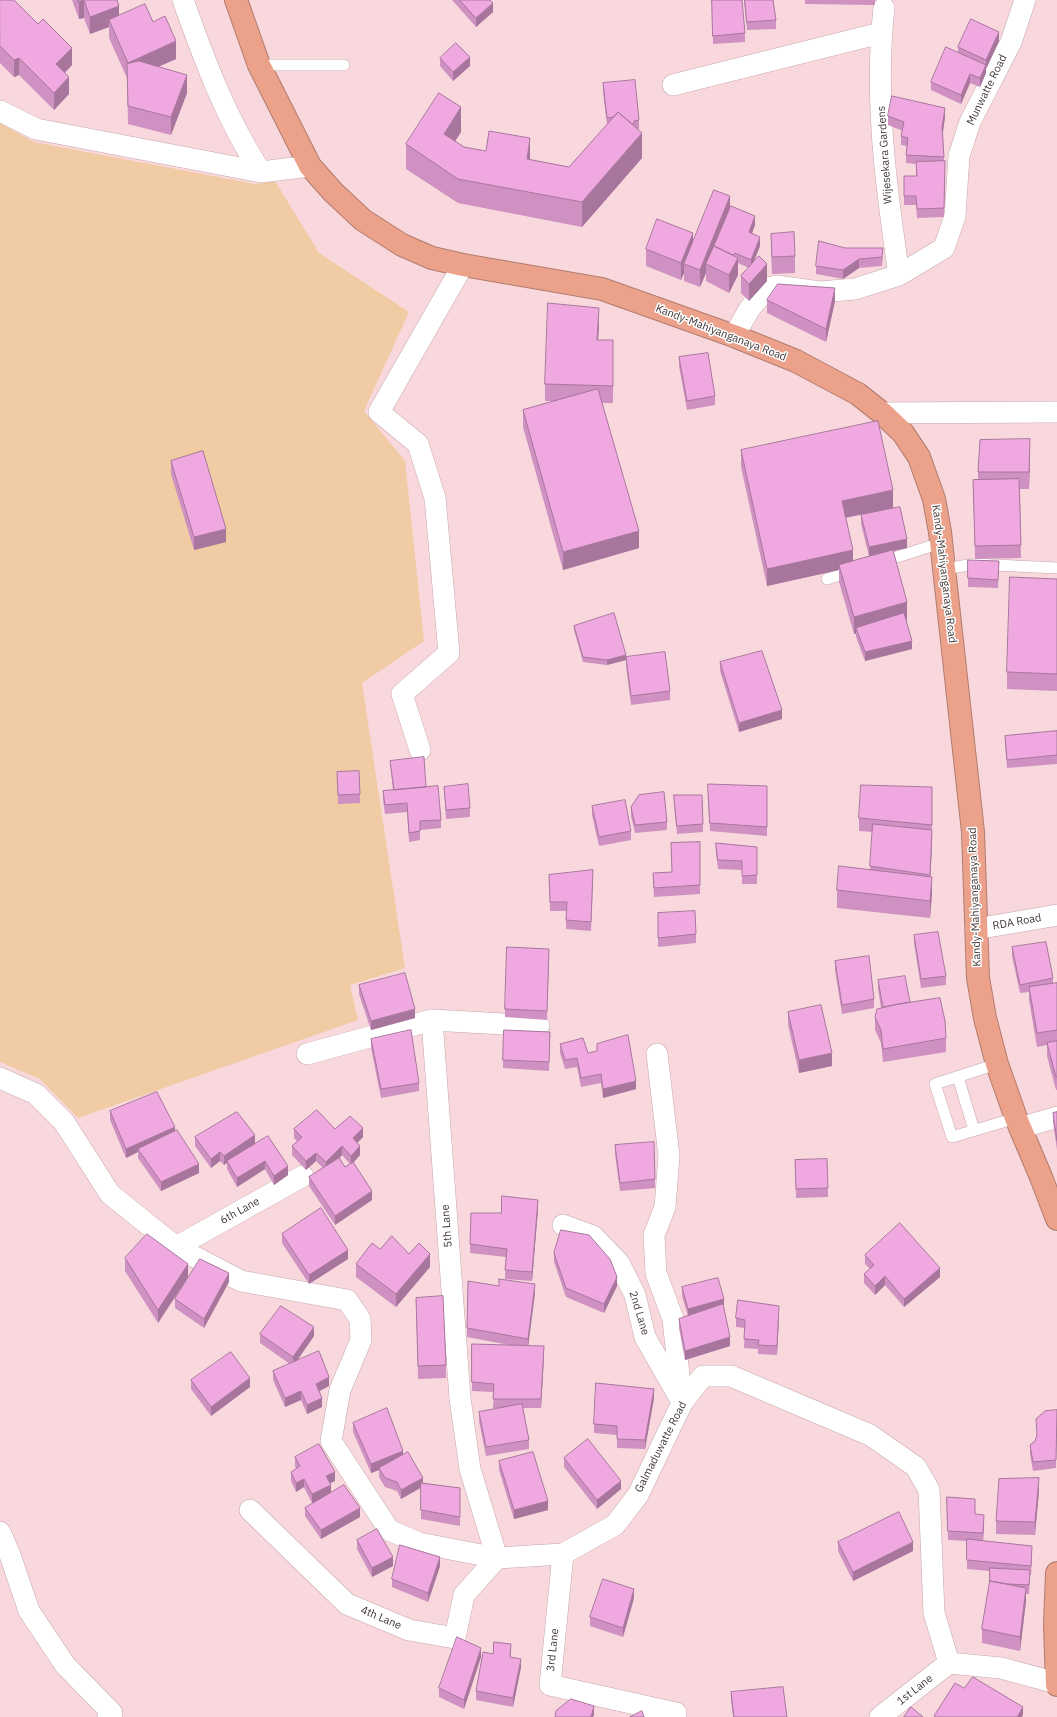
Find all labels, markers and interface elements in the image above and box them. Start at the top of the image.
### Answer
street label: Munwatte Road [964,52,1010,128]
street label: Wijesekara Gardens [875,105,895,205]
street label: Kandy-Mahiyanganaya Road [654,302,788,364]
street label: Kandy-Mahiyanganaya Road [929,504,959,644]
street label: Kandy-Mahiyanganaya Road [966,827,984,967]
street label: RDA Road [992,911,1042,933]
street label: 6th Lane [218,1195,262,1227]
street label: 5th Lane [439,1204,455,1248]
street label: 2nd Lane [626,1289,652,1337]
street label: Galmaduwatte Road [632,1399,690,1495]
street label: 4th Lane [359,1604,403,1632]
street label: 3rd Lane [544,1628,562,1672]
street label: 1st Lane [894,1672,936,1708]

